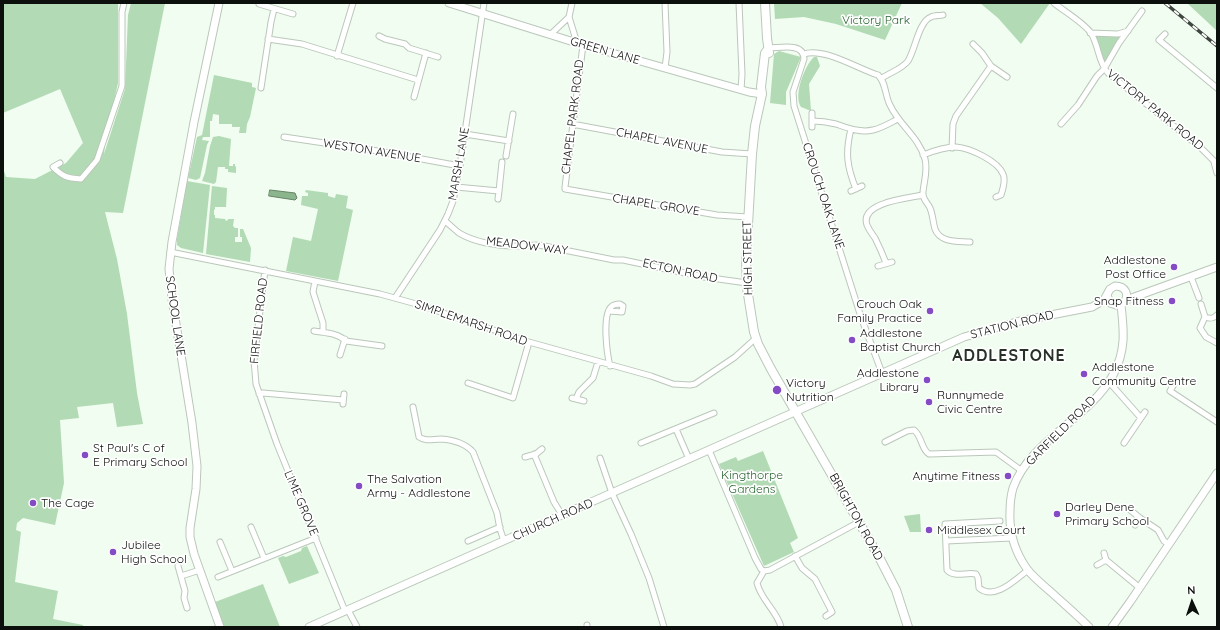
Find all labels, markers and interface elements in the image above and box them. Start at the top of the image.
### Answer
park label: Victory Park [842,13,910,27]
street label: GREEN LANE [569,34,641,68]
street label: CHAPEL PARK ROAD [559,59,587,175]
street label: VICTORY PARK ROAD [1104,67,1206,153]
street label: CHAPEL AVENUE [615,125,709,157]
street label: MARSH LANE [445,126,473,202]
street label: WESTON AVENUE [322,136,422,166]
street label: CROUCH OAK LANE [799,141,847,251]
street label: CHAPEL GROVE [611,191,701,219]
street label: HIGH STREET [740,220,756,296]
street label: MEADOW WAY [485,234,569,258]
place label: Addlestone Post Office [1104,253,1166,281]
street label: ECTON ROAD [641,256,719,286]
marker: Addlestone Post Office [1169,262,1179,272]
street label: SCHOOL LANE [162,275,188,357]
street label: FIRFIELD ROAD [247,277,271,365]
place label: Snap Fitness [1094,294,1164,308]
marker: Snap Fitness [1167,296,1177,306]
street label: SIMPLEMARSH ROAD [413,297,529,349]
place label: Crouch Oak Family Practice [837,297,922,325]
marker: Crouch Oak Family Practice [925,306,935,316]
street label: STATION ROAD [969,308,1055,342]
place label: Addlestone Baptist Church [860,326,941,354]
marker: Addlestone Baptist Church [847,335,857,345]
district label: ADDLESTONE [952,346,1066,366]
place label: Addlestone Community Centre [1092,360,1196,388]
place label: Addlestone Library [857,366,919,394]
marker: Addlestone Community Centre [1079,369,1089,379]
marker: Addlestone Library [922,375,932,385]
place label: Victory Nutrition [786,376,834,404]
marker: Victory Nutrition [771,384,783,396]
place label: Runnymede Civic Centre [937,388,1004,416]
street label: GARFIELD ROAD [1023,393,1099,469]
marker: Runnymede Civic Centre [924,397,934,407]
place label: St Paul's C of E Primary School [93,441,187,469]
marker: St Paul's C of E Primary School [80,450,90,460]
street label: LIME GROVE [281,468,321,538]
park label: Kingthorpe Gardens [721,468,783,496]
place label: Anytime Fitness [913,469,1000,483]
street label: BRIGHTON ROAD [826,471,886,563]
marker: Anytime Fitness [1003,471,1013,481]
place label: The Salvation Army - Addlestone [367,472,471,500]
marker: The Salvation Army - Addlestone [354,481,364,491]
place label: The Cage [41,496,94,510]
street label: CHURCH ROAD [511,496,595,544]
marker: The Cage [28,498,38,508]
place label: Darley Dene Primary School [1065,500,1149,528]
marker: Darley Dene Primary School [1052,509,1062,519]
place label: Middlesex Court [937,523,1025,537]
marker: Middlesex Court [924,525,934,535]
place label: Jubilee High School [121,538,187,566]
marker: Jubilee High School [108,547,118,557]
north arrow [1172,582,1212,622]
text: N [1187,583,1196,597]

